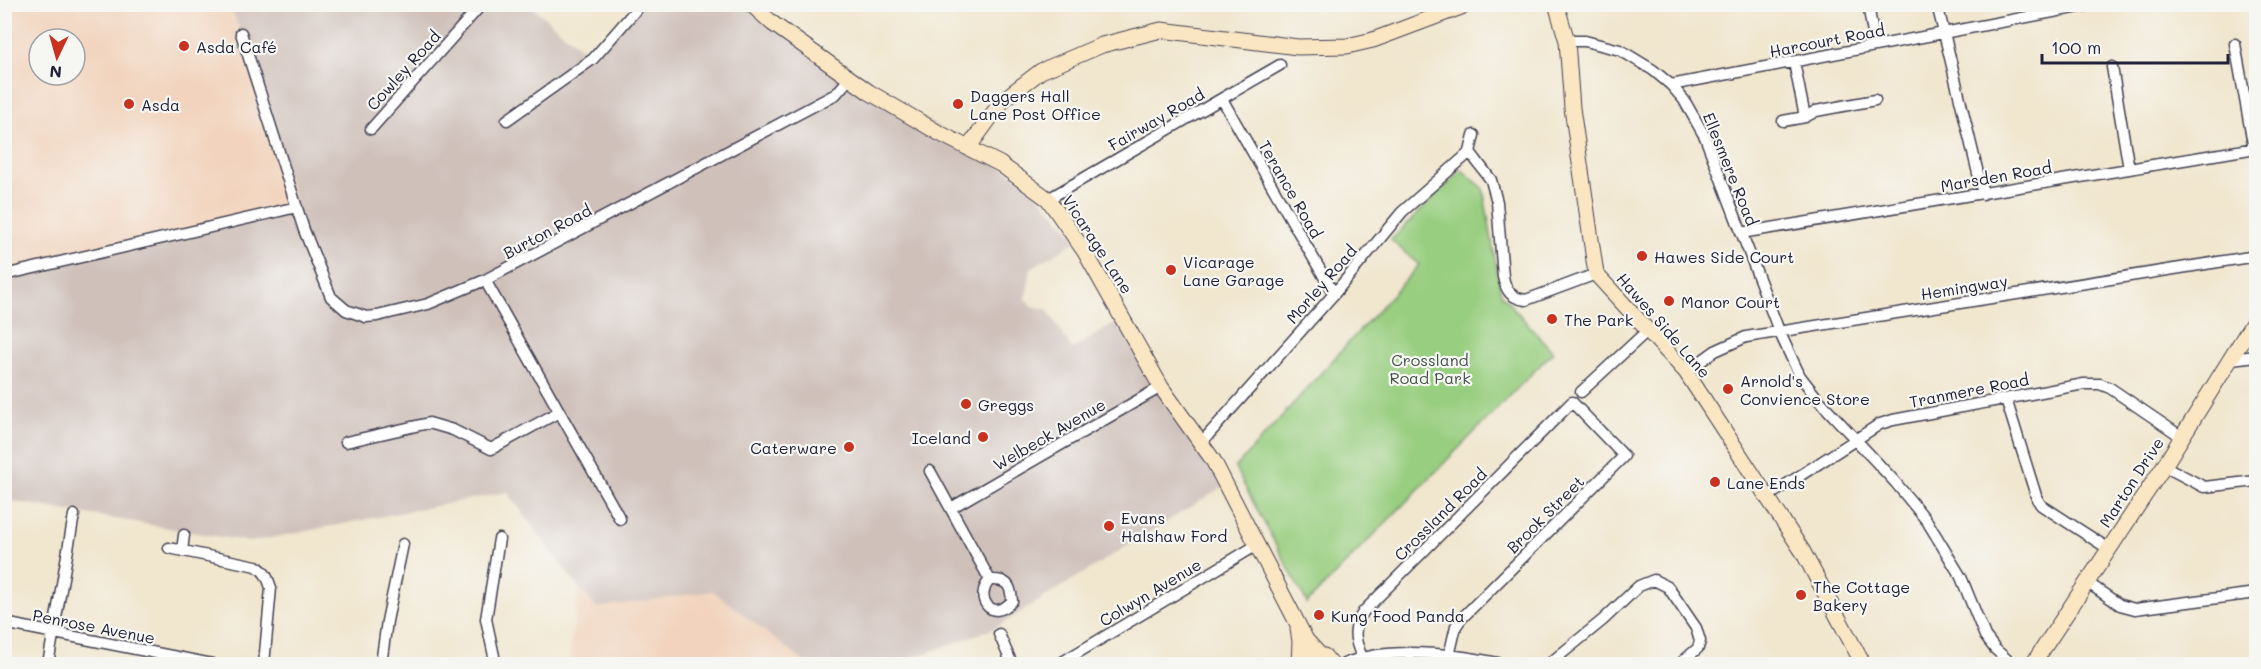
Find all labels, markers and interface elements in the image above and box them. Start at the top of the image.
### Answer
street label: Harcourt Road [1768,19,1886,61]
street label: Cowley Road [362,26,444,114]
north arrow [27,27,87,87]
scale bar [2042,27,2228,65]
text: 100 m [2051,35,2101,59]
place label: Asda Café [196,36,277,57]
marker: Asda Café [177,39,191,53]
text: N [49,61,63,83]
street label: Fairway Road [1104,83,1208,155]
place label: Daggers Hall Lane Post Office [970,85,1101,124]
place label: Asda [141,94,180,115]
marker: Asda [122,97,136,111]
marker: Daggers Hall Lane Post Office [951,97,965,111]
street label: Ellesmere Road [1699,109,1763,229]
street label: Terance Road [1254,136,1328,242]
street label: Marsden Road [1939,156,2053,196]
street label: Vicarage Lane [1058,190,1138,298]
street label: Burton Road [499,199,595,263]
street label: Morley Road [1281,240,1361,328]
place label: Hawes Side Court [1654,246,1794,267]
marker: Hawes Side Court [1635,249,1649,263]
place label: Vicarage Lane Garage [1183,251,1284,290]
marker: Vicarage Lane Garage [1164,263,1178,277]
street label: Hawes Side Lane [1613,268,1715,382]
street label: Hemingway [1919,270,2009,304]
place label: Manor Court [1681,291,1780,312]
marker: Manor Court [1662,294,1676,308]
place label: The Park [1564,309,1633,330]
marker: The Park [1545,312,1559,326]
park label: Crossland Road Park [1389,349,1471,388]
street label: Tranmere Road [1907,368,2031,412]
place label: Arnold's Convience Store [1740,370,1870,409]
marker: Arnold's Convience Store [1721,382,1735,396]
street label: Welbeck Avenue [989,393,1109,475]
place label: Greggs [978,394,1034,415]
marker: Greggs [959,397,973,411]
place label: Iceland [912,427,971,448]
marker: Iceland [976,430,990,444]
street label: Marton Drive [2094,433,2168,531]
place label: Caterware [750,437,837,458]
marker: Caterware [842,440,856,454]
street label: Crossland Road [1389,463,1491,565]
street label: Brook Street [1502,471,1588,557]
place label: Lane Ends [1727,472,1805,493]
marker: Lane Ends [1708,475,1722,489]
place label: Evans Halshaw Ford [1121,507,1227,546]
marker: Evans Halshaw Ford [1102,519,1116,533]
street label: Colwyn Avenue [1095,553,1205,631]
place label: The Cottage Bakery [1813,576,1910,615]
marker: The Cottage Bakery [1794,588,1808,602]
street label: Penrose Avenue [31,604,157,648]
place label: Kung Food Panda [1331,605,1465,626]
marker: Kung Food Panda [1312,608,1326,622]

